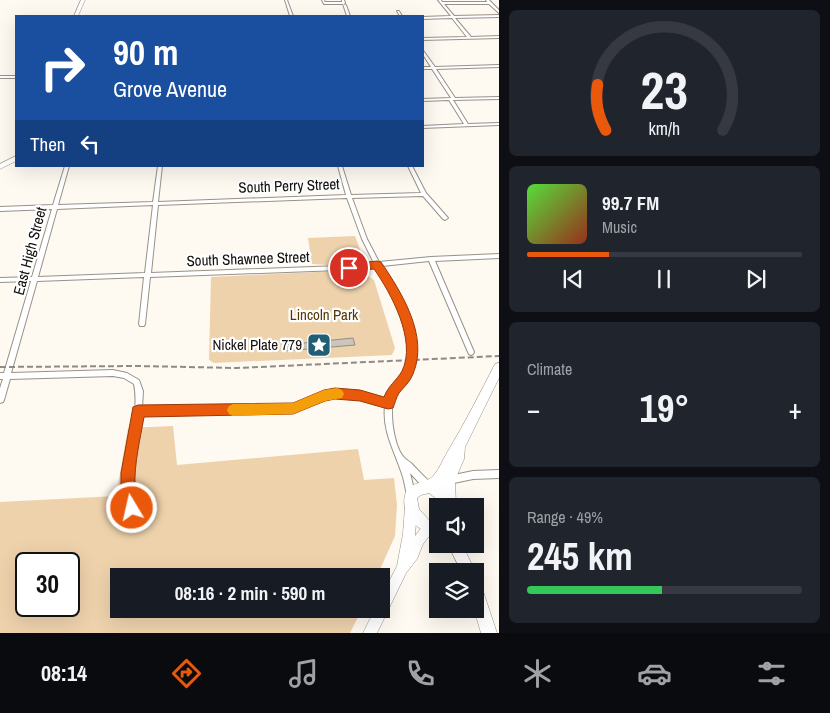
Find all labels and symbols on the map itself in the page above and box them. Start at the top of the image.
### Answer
street label: South Perry Street [238,173,340,198]
street label: East High Street [8,204,51,297]
street label: South Shawnee Street [186,246,310,271]
pin [328,247,370,289]
park label: Lincoln Park [290,304,359,325]
place icon: Nickel Plate 779 [306,332,332,358]
place label: Nickel Plate 779 [212,334,302,355]
position arrow [105,481,157,533]
speed limit sign: 30 [15,552,80,617]

